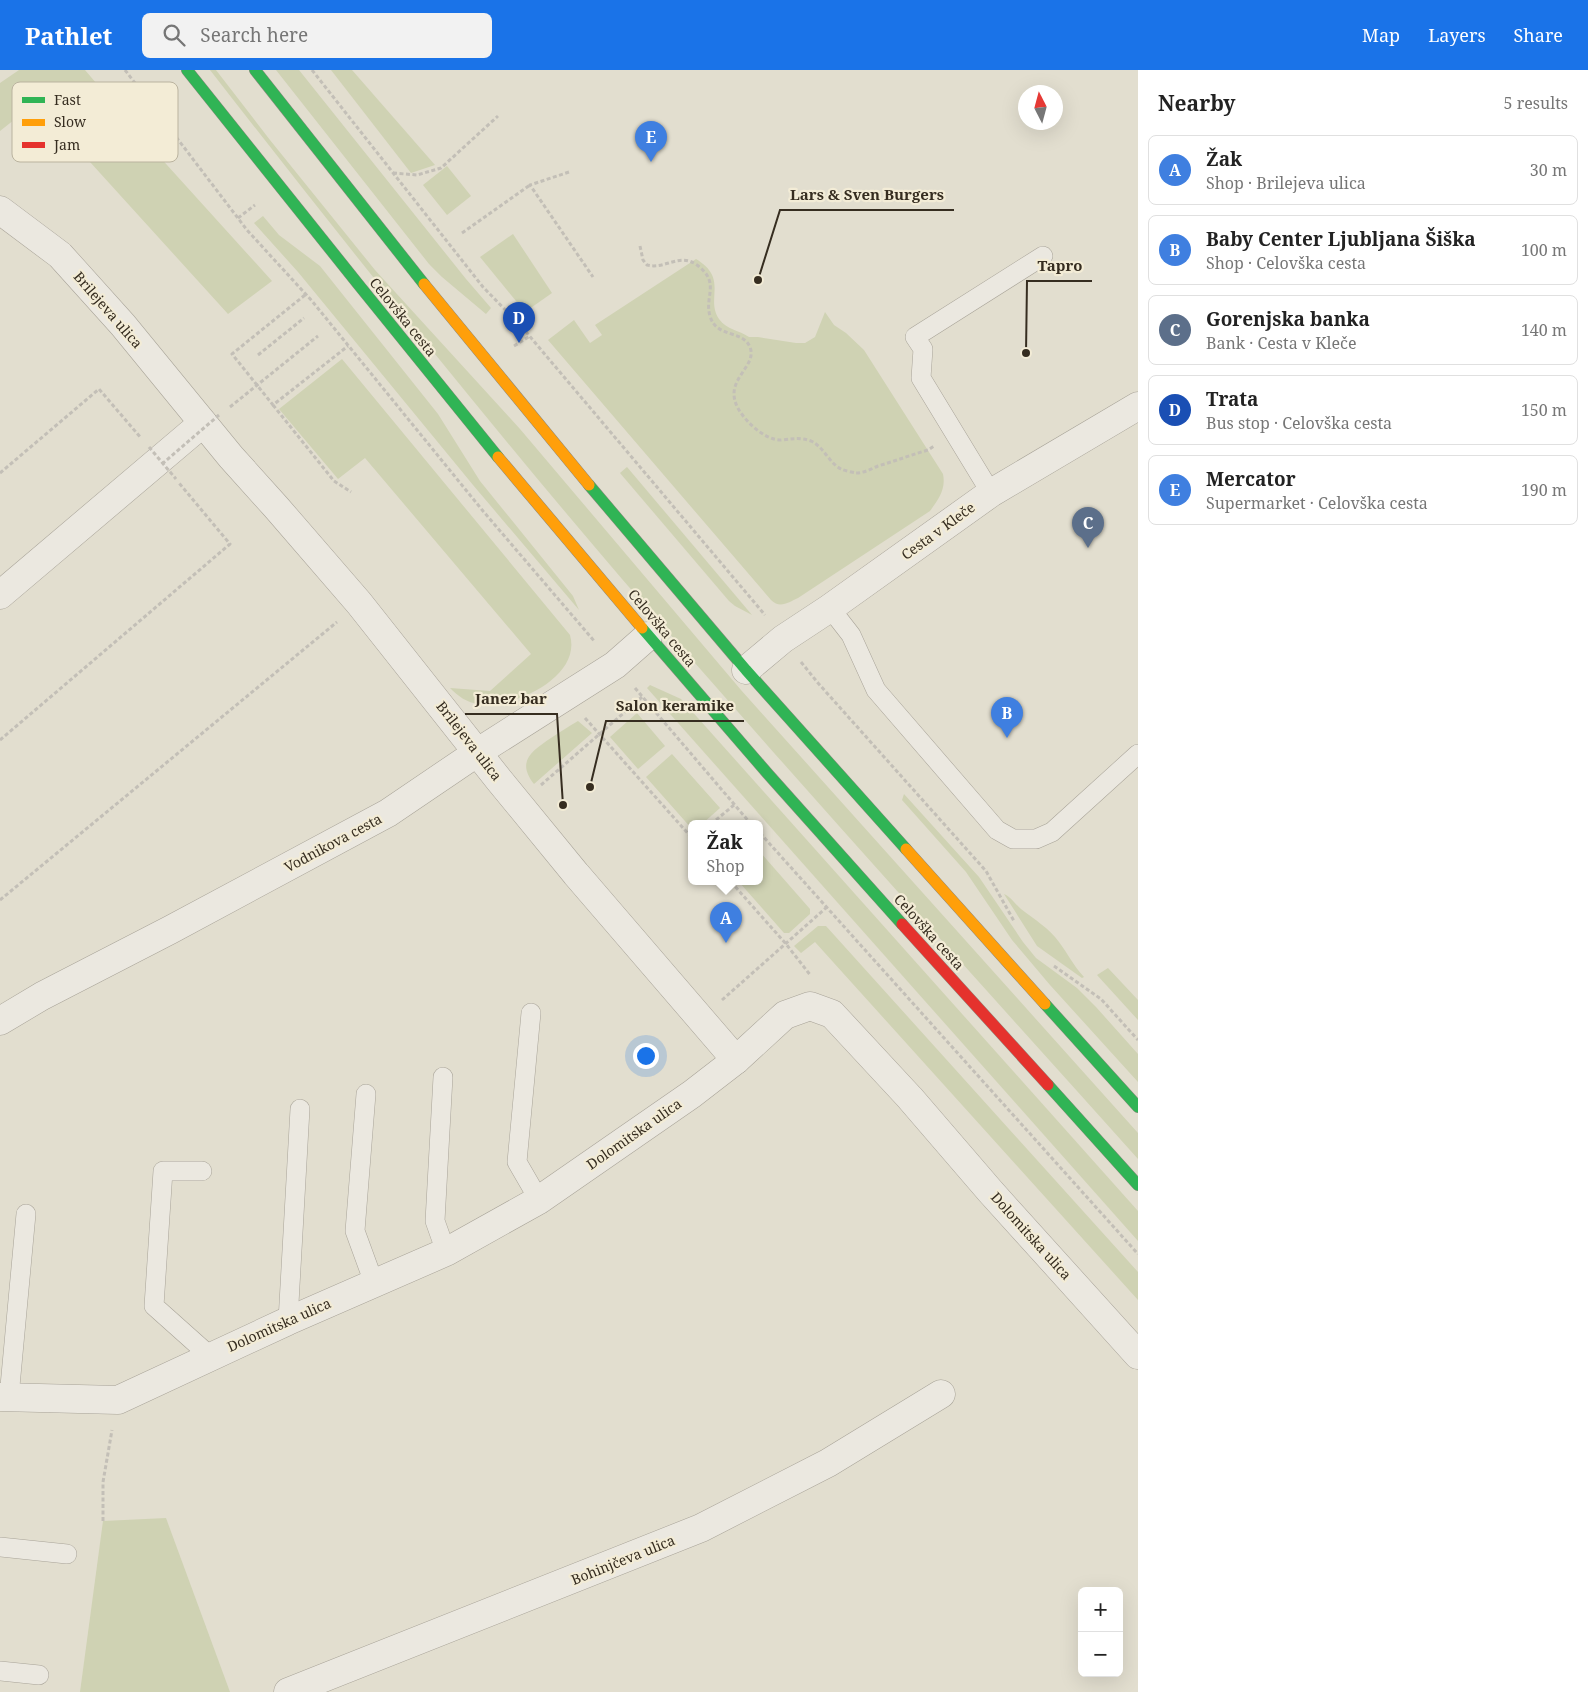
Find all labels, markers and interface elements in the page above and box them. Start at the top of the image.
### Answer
search box [142,13,492,58]
text: Pathlet [25,19,112,52]
icon: search [160,21,188,49]
text: Search here [200,22,308,48]
text: Map [1362,23,1400,47]
text: Layers [1428,23,1486,47]
text: Share [1514,23,1563,47]
legend [12,82,178,162]
north arrow [1018,85,1063,130]
text: Nearby [1158,89,1236,117]
text: Fast [54,90,81,109]
text: 5 results [1504,92,1568,114]
text: Slow [54,112,87,131]
pin: E [635,121,667,162]
text: Jam [53,135,80,154]
text: Žak [1206,146,1242,172]
text: A [1169,159,1181,181]
text: 30 m [1530,159,1567,181]
text: Shop · Brilejeva ulica [1206,172,1366,194]
callout: Lars & Sven Burgers [780,180,954,210]
text: Lars & Sven Burgers [790,184,944,204]
text: Baby Center Ljubljana Šiška [1206,226,1476,252]
text: B [1170,239,1180,261]
text: 100 m [1521,239,1567,261]
callout: Tapro [1027,251,1092,281]
text: Shop · Celovška cesta [1206,252,1366,274]
text: Tapro [1037,255,1083,275]
street label: Brilejeva ulica [70,267,147,352]
street label: Celovška cesta [366,273,441,360]
pin: D [503,302,535,343]
text: Gorenjska banka [1206,306,1370,332]
text: C [1170,319,1180,341]
text: 140 m [1521,319,1567,341]
text: Bank · Cesta v Kleče [1206,332,1356,354]
text: Trata [1206,386,1258,412]
text: D [1169,399,1181,421]
text: 150 m [1521,399,1567,421]
text: Bus stop · Celovška cesta [1206,412,1392,434]
text: Mercator [1206,466,1296,492]
text: E [1170,479,1180,501]
text: 190 m [1521,479,1567,501]
text: Supermarket · Celovška cesta [1206,492,1428,514]
street label: Cesta v Kleče [897,497,978,564]
pin: C [1072,507,1104,548]
street label: Celovška cesta [624,585,701,671]
callout: Janez bar [465,684,557,714]
text: Janez bar [474,688,547,708]
callout: Salon keramike [606,691,744,721]
text: Salon keramike [616,695,734,715]
street label: Brilejeva ulica [432,697,506,784]
pin: B [991,697,1023,738]
street label: Vodnikova cesta [281,809,385,876]
popup [688,820,763,885]
text: Žak [707,829,743,855]
text: Shop [707,855,744,877]
street label: Celovška cesta [890,890,969,974]
pin: A [710,902,742,943]
your location [633,1043,659,1069]
street label: Dolomitska ulica [582,1094,685,1173]
street label: Dolomitska ulica [987,1188,1076,1284]
street label: Dolomitska ulica [224,1293,334,1356]
street label: Bohinjčeva ulica [568,1530,678,1589]
map controls [1078,1587,1123,1677]
button: + [1078,1587,1123,1632]
button: − [1078,1632,1123,1677]

